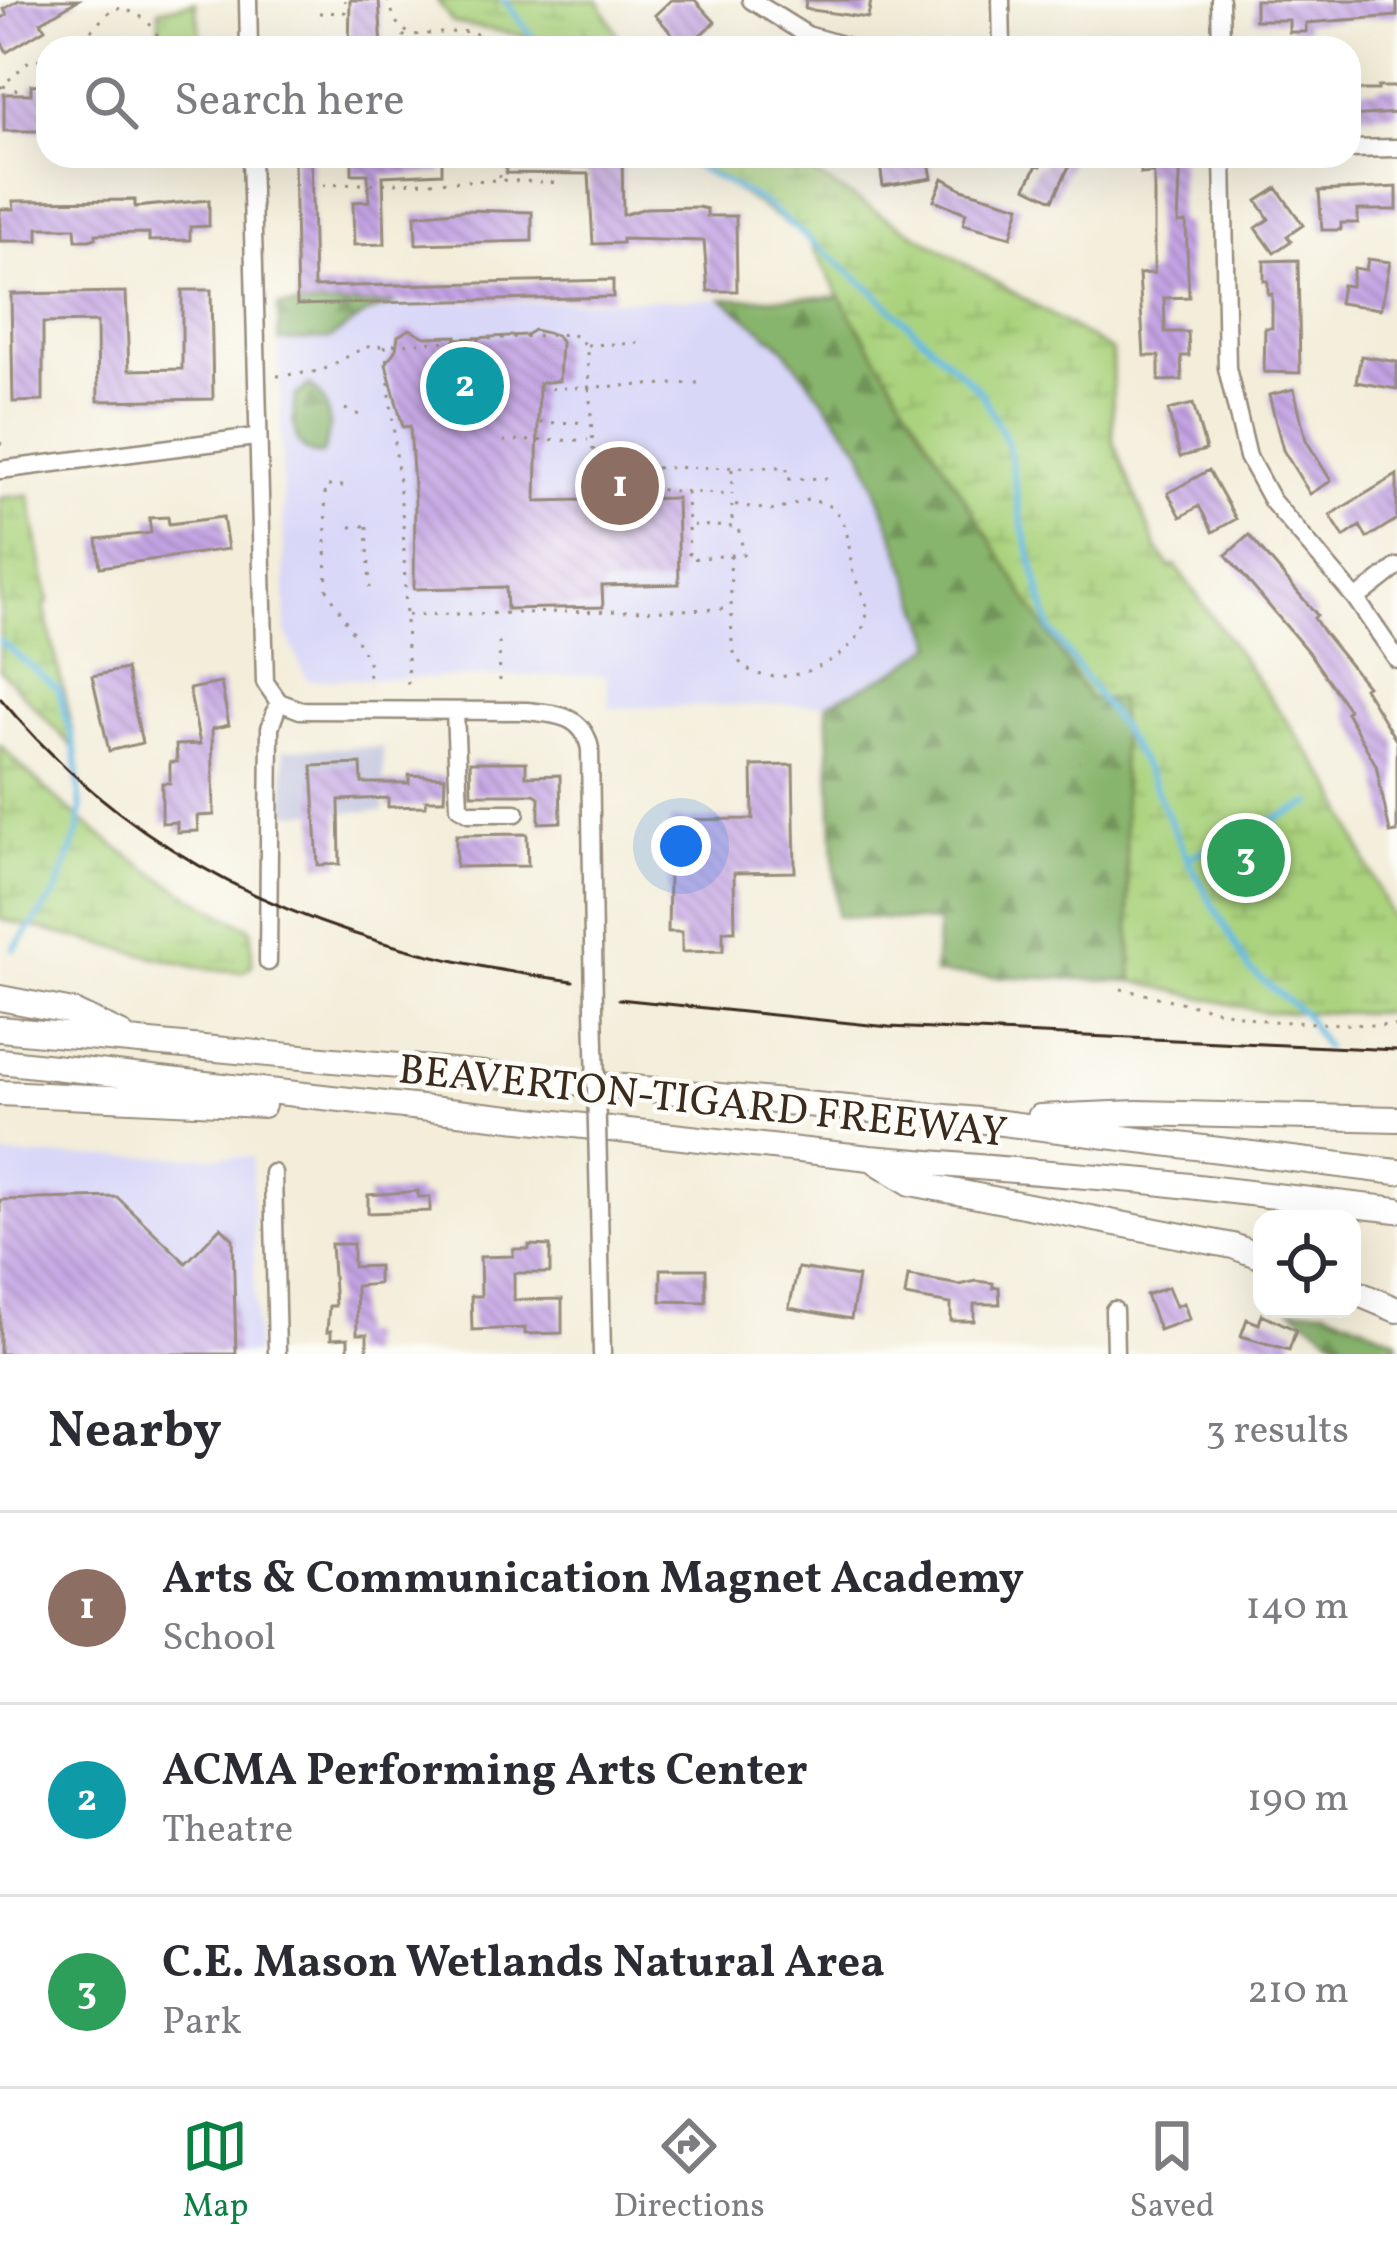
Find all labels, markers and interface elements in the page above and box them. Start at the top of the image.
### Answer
search box [36,36,1361,168]
icon: search [78,69,144,135]
text: Search here [174,71,405,134]
pin: 2 [426,341,504,431]
pin: 1 [581,441,659,531]
pin: 3 [1207,813,1285,903]
your location [651,816,711,876]
street label: BEAVERTON-TIGARD FREEWAY [395,1042,1010,1165]
map controls [1253,1210,1361,1318]
button: locate [1253,1210,1361,1318]
text: Nearby [48,1397,222,1468]
text: 3 results [1206,1405,1349,1459]
text: Arts & Communication Magnet Academy [162,1549,1024,1612]
text: 1 [79,1581,95,1635]
text: 140 m [1246,1581,1349,1635]
text: School [162,1612,276,1666]
text: ACMA Performing Arts Center [162,1741,808,1804]
text: 2 [77,1773,97,1827]
text: 190 m [1247,1773,1349,1827]
text: Theatre [162,1804,293,1858]
text: C.E. Mason Wetlands Natural Area [162,1933,885,1996]
text: 3 [77,1965,97,2019]
text: 210 m [1247,1965,1349,2019]
text: Park [162,1996,242,2050]
tab: Map [182,2113,249,2231]
tab: Directions [613,2113,765,2231]
tab: Saved [1130,2113,1215,2231]

